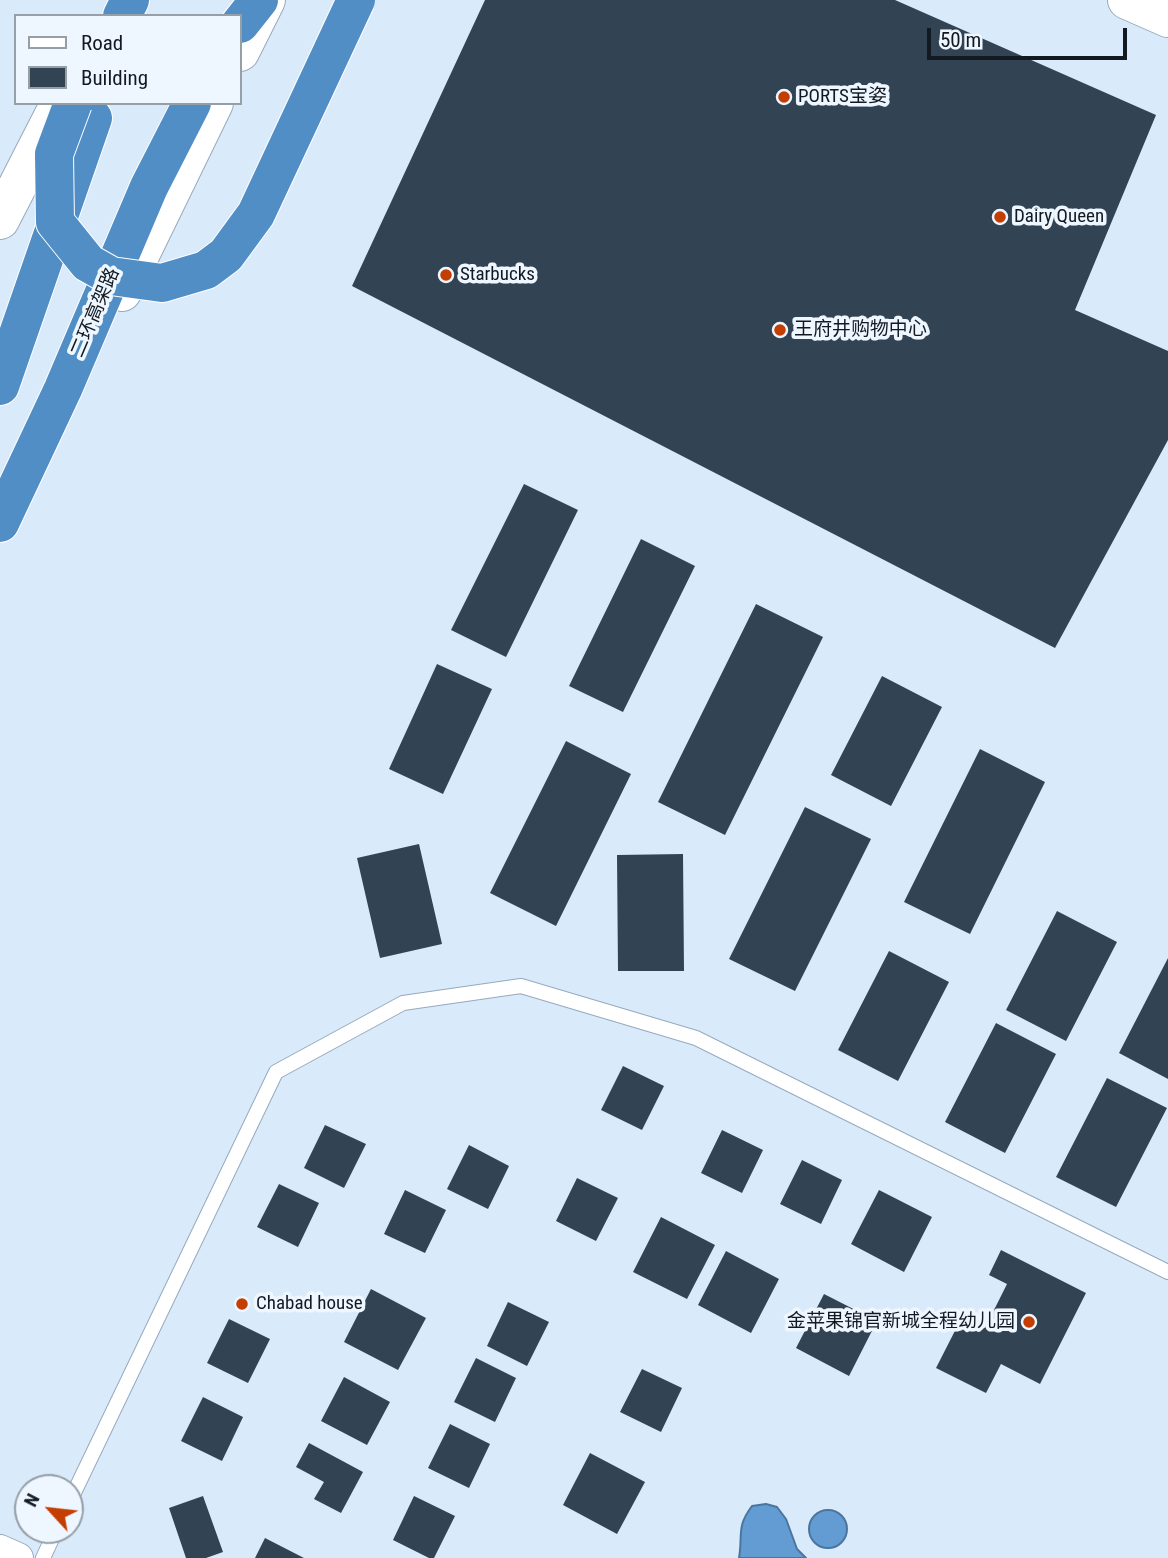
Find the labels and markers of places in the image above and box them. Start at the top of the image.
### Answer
place label: PORTS宝姿 [798,86,887,108]
marker: PORTS宝姿 [776,89,792,105]
place label: Dairy Queen [1014,206,1104,228]
marker: Dairy Queen [992,209,1008,225]
place label: Starbucks [460,264,535,286]
marker: Starbucks [438,267,454,283]
place label: 王府井购物中心 [794,319,927,341]
marker: 王府井购物中心 [772,322,788,338]
place label: Chabad house [256,1293,363,1315]
marker: Chabad house [234,1296,250,1312]
place label: 金苹果锦官新城全程幼儿园 [787,1311,1015,1333]
marker: 金苹果锦官新城全程幼儿园 [1021,1314,1037,1330]

